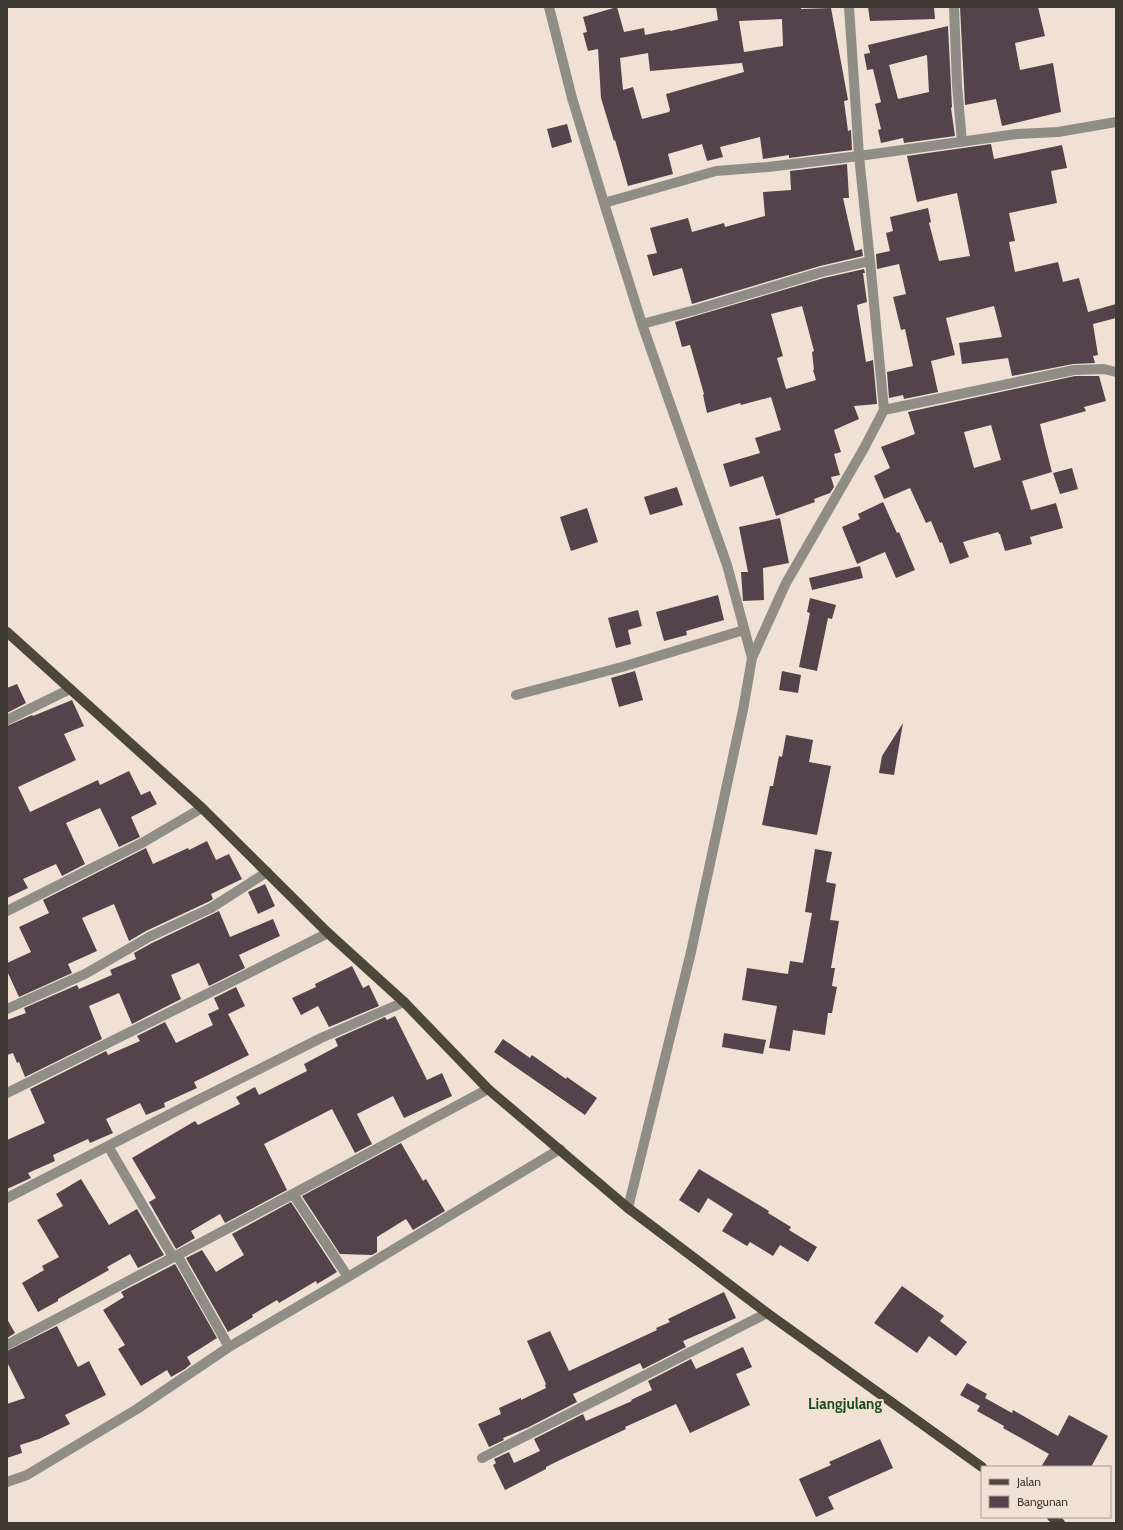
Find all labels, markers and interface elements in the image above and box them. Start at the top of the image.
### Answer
district label: Liangjulang [808,1395,882,1413]
legend [981,1466,1111,1518]
text: Jalan [1016,1474,1041,1489]
text: Bangunan [1017,1494,1068,1509]

